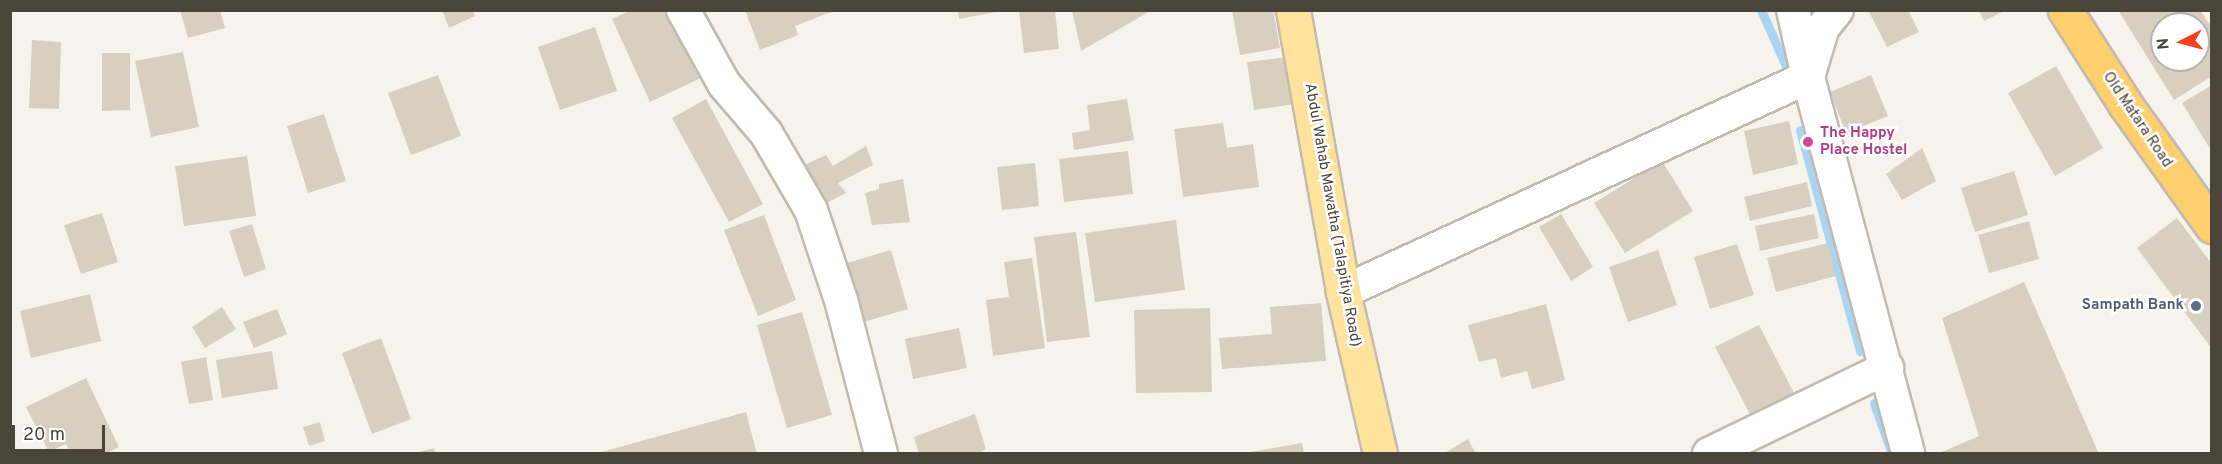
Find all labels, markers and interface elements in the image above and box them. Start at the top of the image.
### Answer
north arrow [2150,12,2210,72]
text: N [2154,37,2175,50]
street label: Old Matara Road [2098,69,2176,171]
street label: Abdul Wahab Mawatha (Talapitiya Road) [1300,82,1364,348]
place label: The Happy Place Hostel [1820,124,1907,159]
marker: The Happy Place Hostel [1801,135,1815,149]
place label: Sampath Bank [2082,297,2184,315]
marker: Sampath Bank [2189,299,2203,313]
scale bar [15,413,108,451]
text: 20 m [23,424,65,447]

